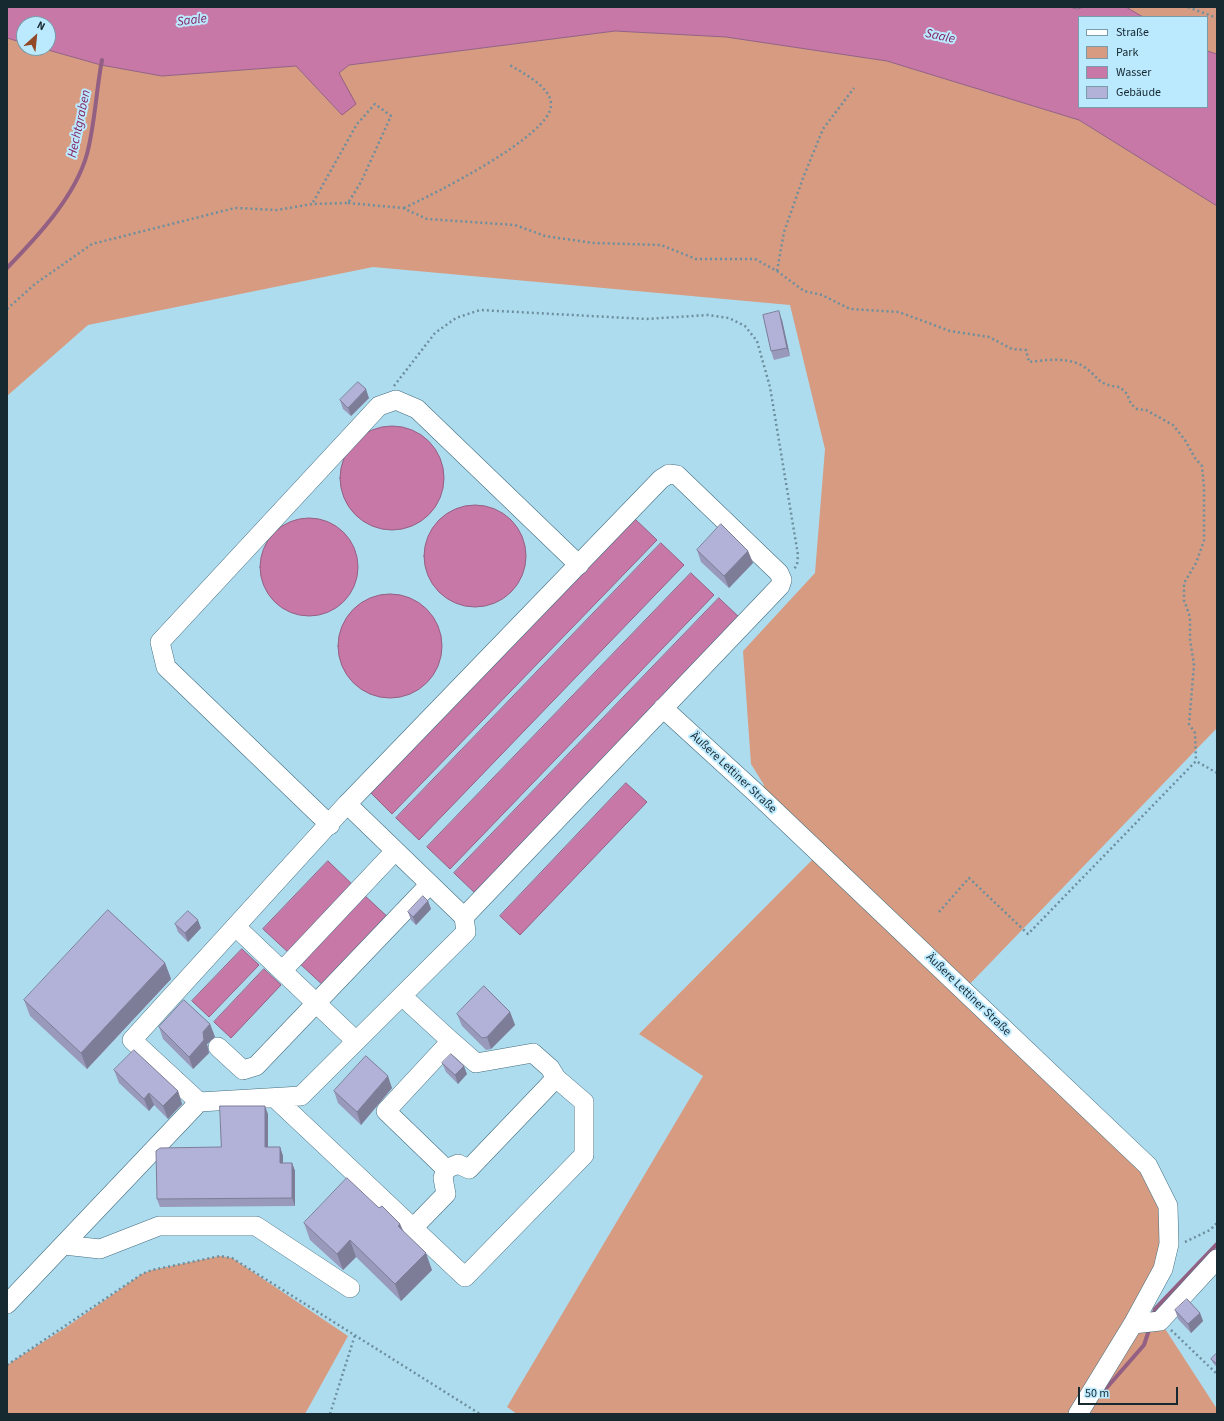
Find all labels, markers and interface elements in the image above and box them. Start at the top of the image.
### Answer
water label: Saale [176,11,208,31]
north arrow [16,16,56,56]
legend [1078,16,1208,108]
text: N [35,17,48,34]
text: Straße [1116,24,1149,41]
water label: Saale [924,26,956,48]
text: Park [1116,44,1138,61]
text: Wasser [1116,64,1151,81]
text: Gebäude [1116,84,1161,101]
water label: Hechtgraben [65,89,95,159]
street label: Äußere Lettiner Straße [687,729,779,817]
street label: Äußere Lettiner Straße [922,951,1014,1039]
scale bar [1080,1379,1180,1405]
text: 50 m [1085,1385,1109,1402]

